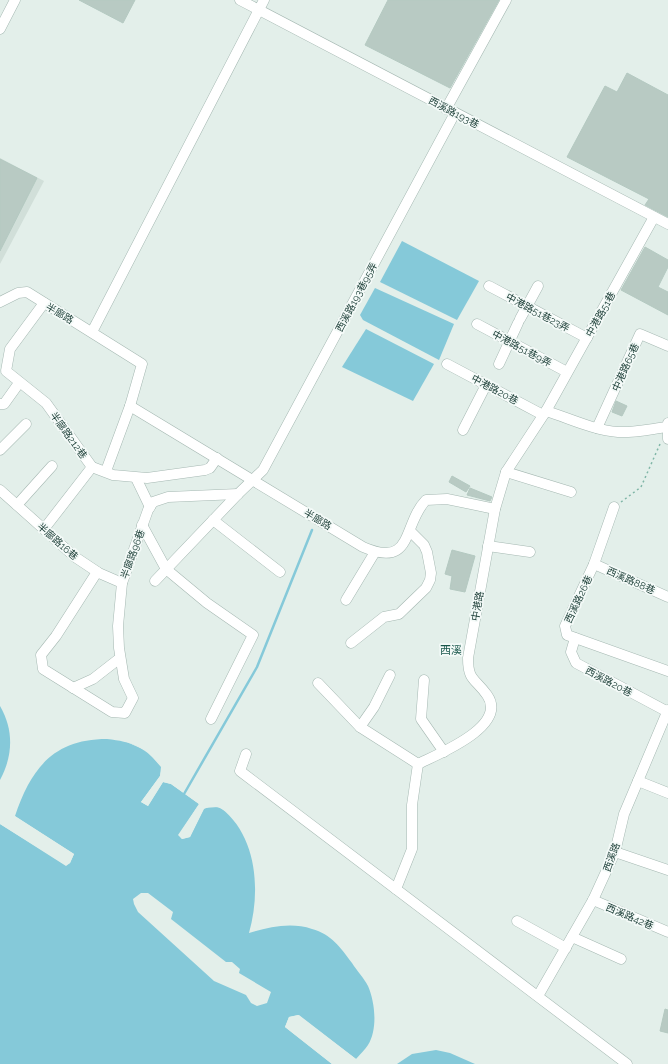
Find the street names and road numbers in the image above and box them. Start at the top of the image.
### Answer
street label: 西溪路193巷 [427,95,481,130]
street label: 西溪路193巷95弄 [334,261,379,334]
street label: 中港路51巷 [584,290,617,339]
street label: 中港路51巷23弄 [504,291,571,334]
street label: 半廍路 [44,301,75,326]
street label: 中港路51巷9弄 [490,328,553,369]
street label: 中港路65巷 [610,341,641,393]
street label: 中港路20巷 [470,373,520,406]
street label: 半廍路212巷 [48,410,89,461]
street label: 半廍路 [302,507,333,532]
street label: 半廍路16巷 [35,521,80,562]
street label: 半廍路96巷 [118,528,147,580]
street label: 西溪路88巷 [605,565,657,596]
street label: 西溪路26巷 [563,574,594,625]
street label: 中港路 [469,590,486,622]
street label: 西溪路20巷 [584,665,634,698]
street label: 西溪路 [601,841,622,873]
street label: 西溪路42巷 [604,901,655,931]

